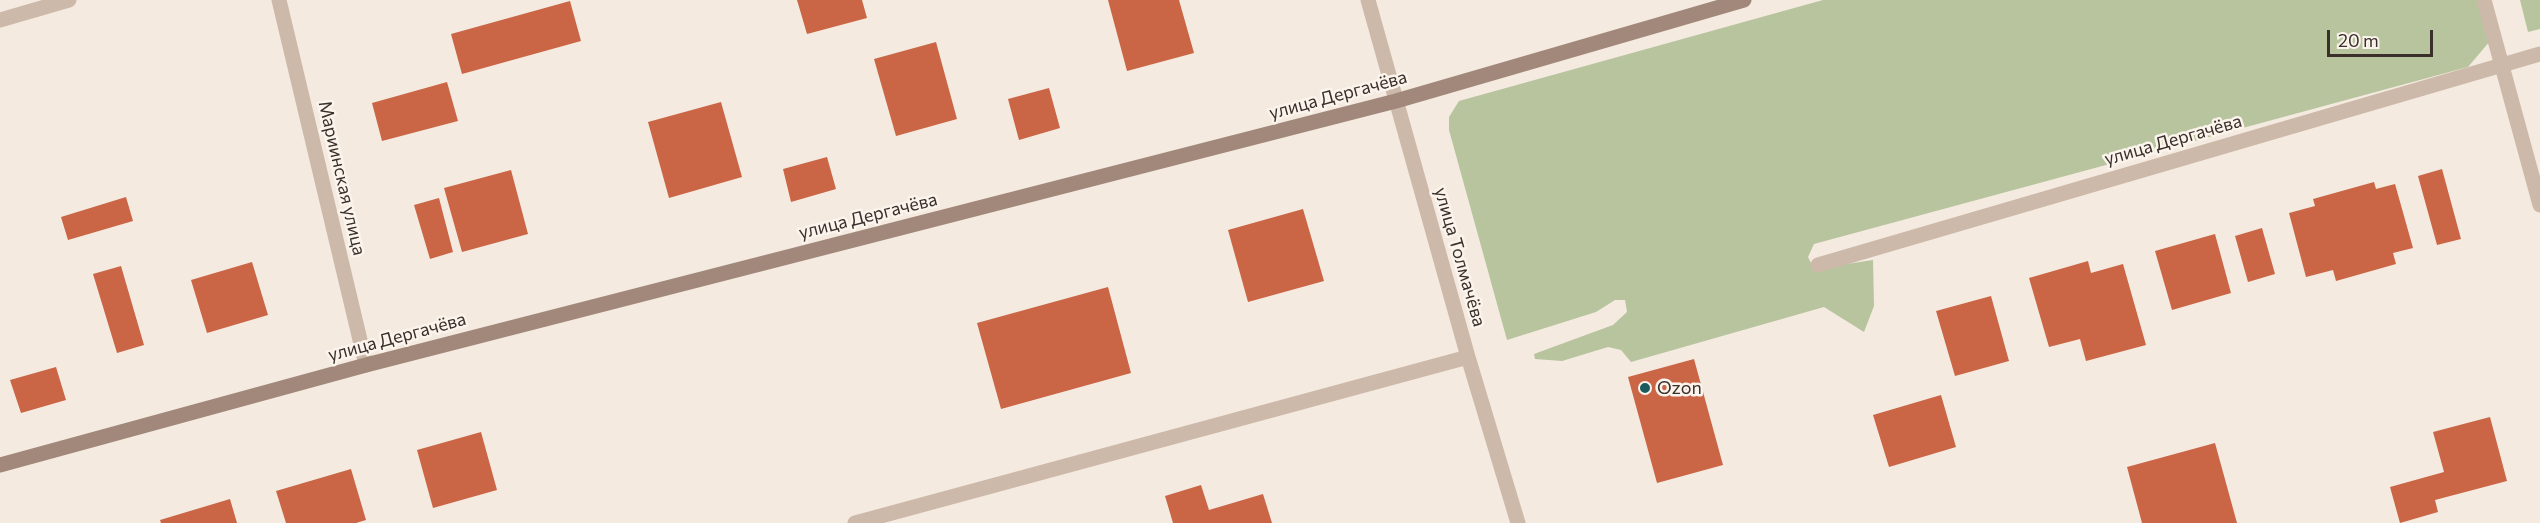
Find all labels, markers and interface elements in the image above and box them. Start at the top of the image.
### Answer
scale bar [2330,18,2436,56]
text: 20 m [2338,29,2379,51]
street label: улица Дергачёва [1267,66,1409,124]
street label: Мариинская улица [314,99,370,257]
street label: улица Дергачёва [2102,110,2244,170]
street label: улица Толмачёва [1430,185,1490,329]
street label: улица Дергачёва [797,188,939,244]
street label: улица Дергачёва [326,308,468,366]
place label: Ozon [1657,377,1702,399]
marker: Ozon [1638,381,1652,395]

